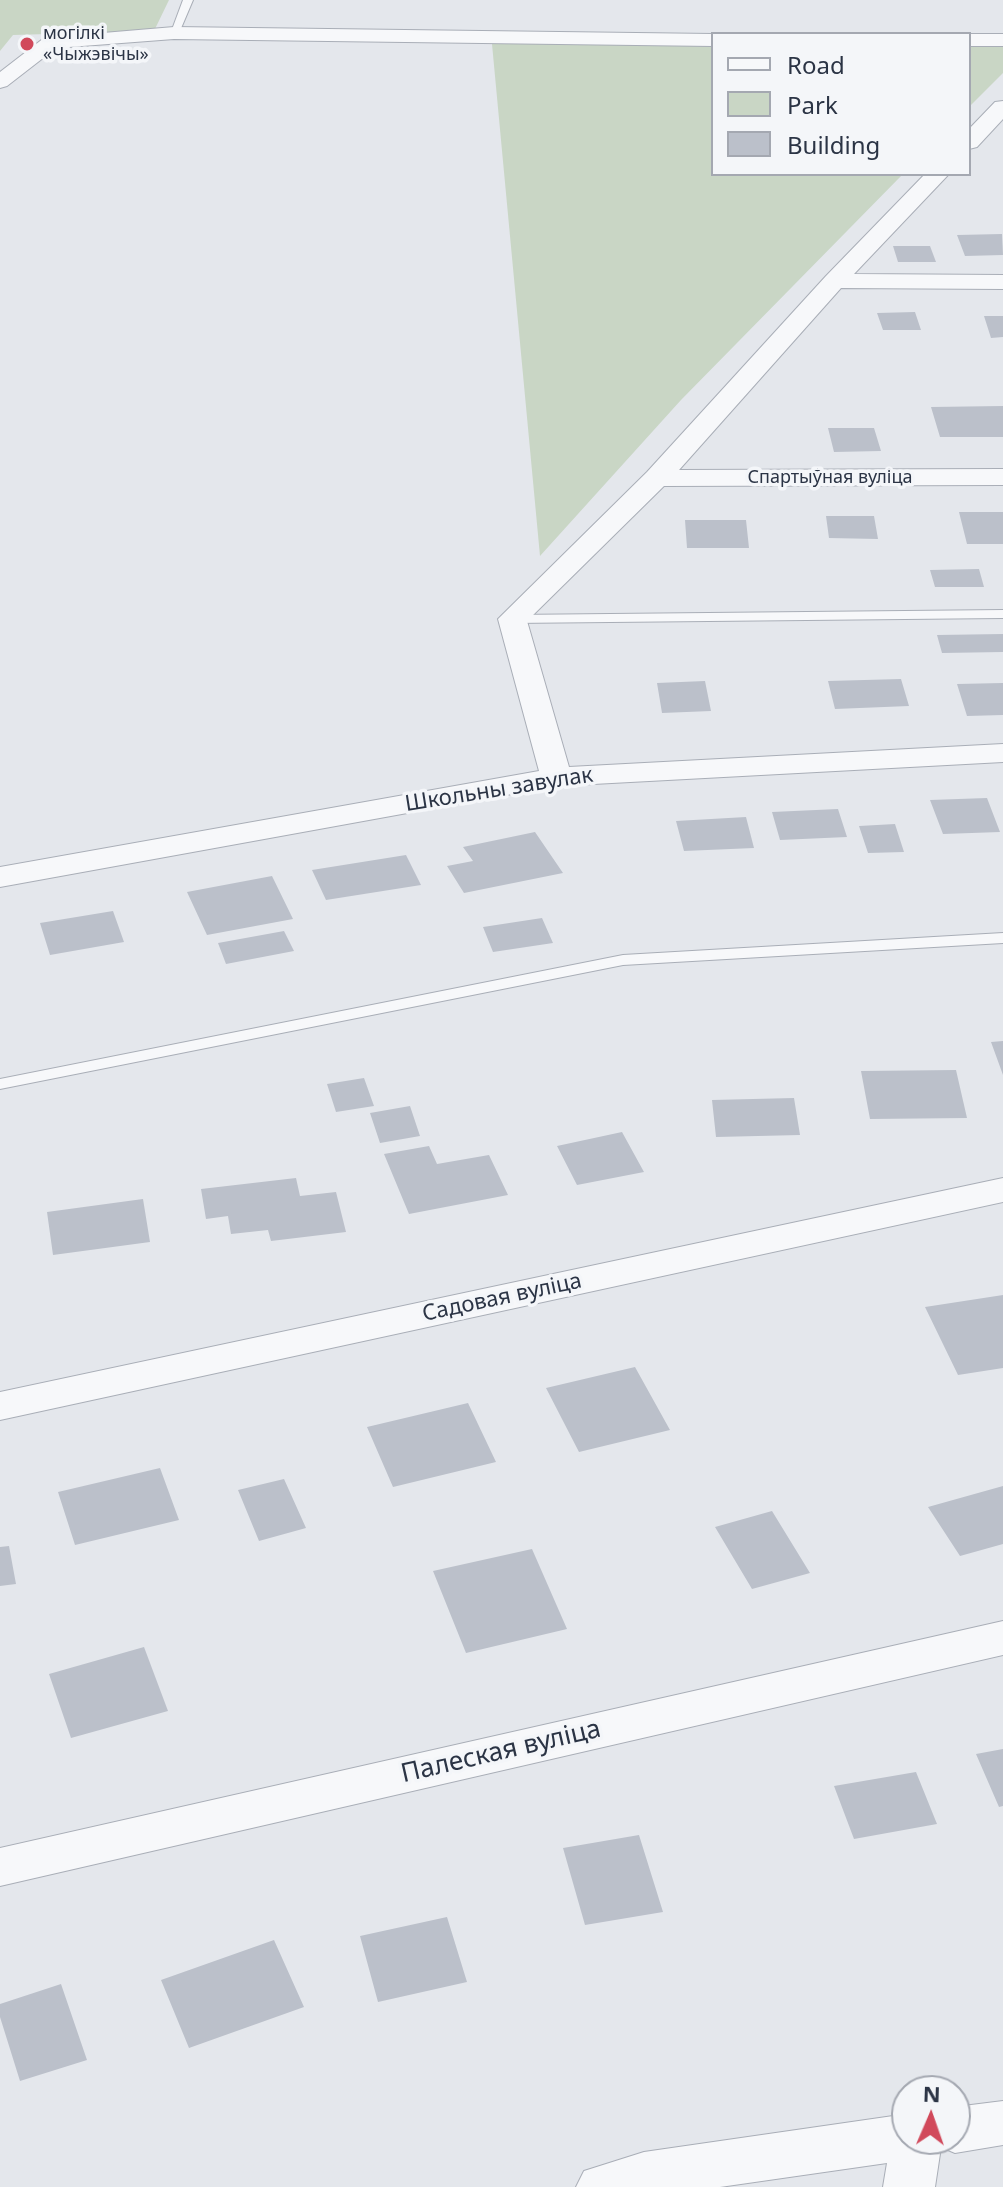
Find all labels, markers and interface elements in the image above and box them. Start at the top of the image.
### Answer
place label: могілкі «Чыжэвічы» [43,23,149,66]
legend [711,32,971,176]
marker: могілкі «Чыжэвічы» [18,35,36,53]
text: Road [787,48,845,81]
text: Park [787,88,838,121]
text: Building [787,128,880,161]
street label: Спартыўная вуліца [748,467,912,489]
street label: Школьны завулак [403,762,595,818]
street label: Садовая вуліца [420,1268,584,1328]
street label: Палеская вуліца [398,1714,604,1790]
north arrow [891,2075,971,2155]
text: N [922,2078,941,2108]

